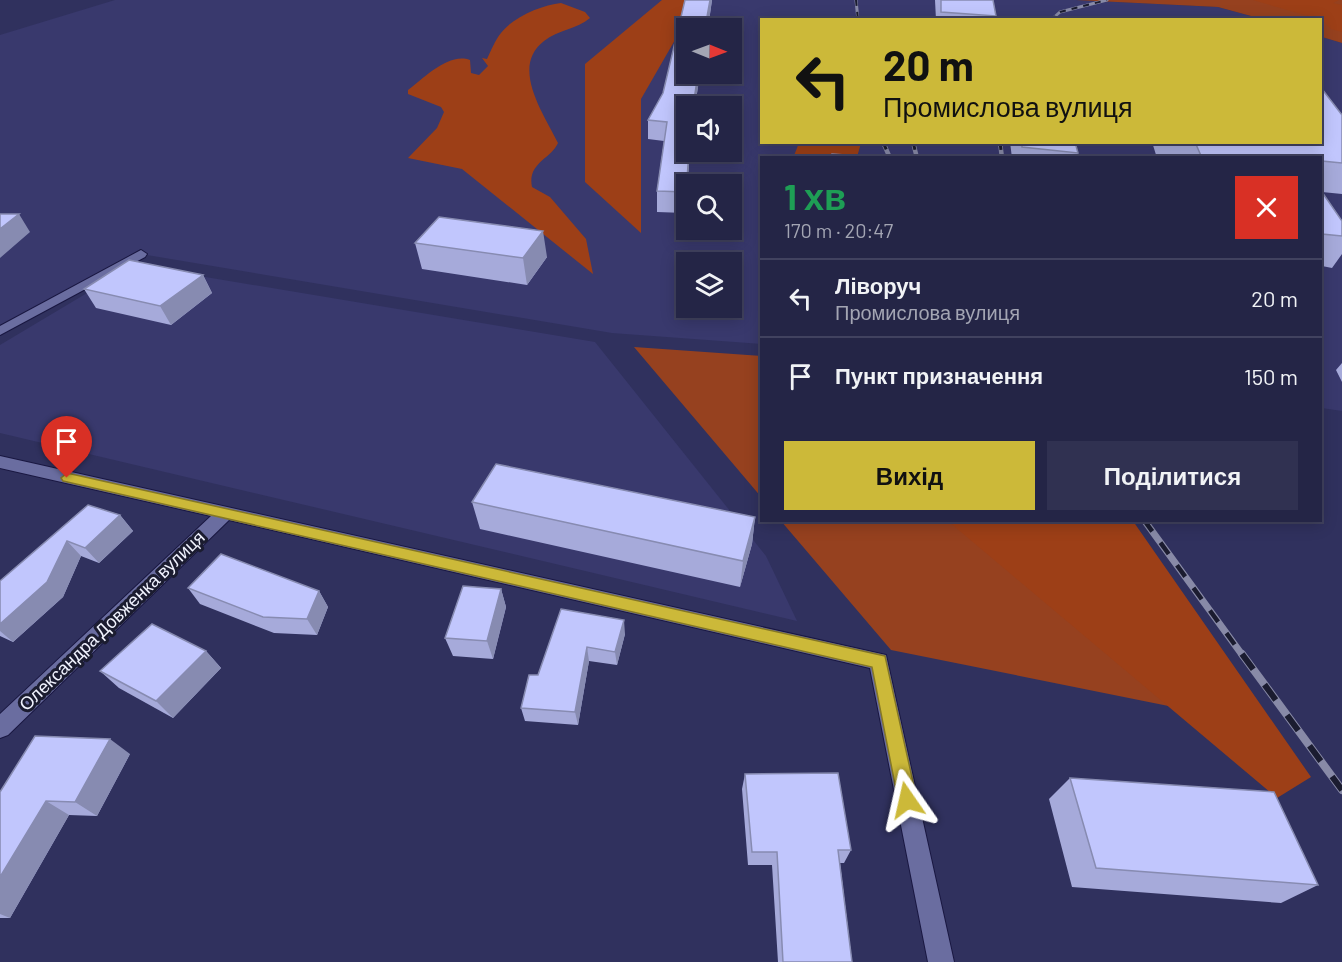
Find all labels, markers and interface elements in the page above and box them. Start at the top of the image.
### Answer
north arrow [676,18,742,84]
map controls [676,18,742,318]
text: 20 m [883,39,974,89]
icon: left [784,42,862,120]
text: Промислова вулиця [883,90,1133,122]
button: sound [676,96,742,162]
button: search [676,174,742,240]
text: 1 хв [784,174,846,217]
button: close [1235,176,1298,239]
text: 170 m · 20:47 [784,218,893,242]
button: layers [676,252,742,318]
text: Ліворуч [835,272,921,298]
icon: left [784,282,817,315]
text: 20 m [1251,285,1298,311]
text: Промислова вулиця [835,300,1020,324]
icon: arrive [784,360,817,393]
text: Пункт призначення [835,362,1043,388]
text: 150 m [1244,363,1298,389]
pin [41,416,92,478]
icon: arrive [50,425,83,458]
button: Вихід [784,441,1035,510]
button: Поділитися [1047,441,1298,510]
street label: Олександра Довженка вулиця [14,526,209,715]
position arrow [875,768,939,832]

